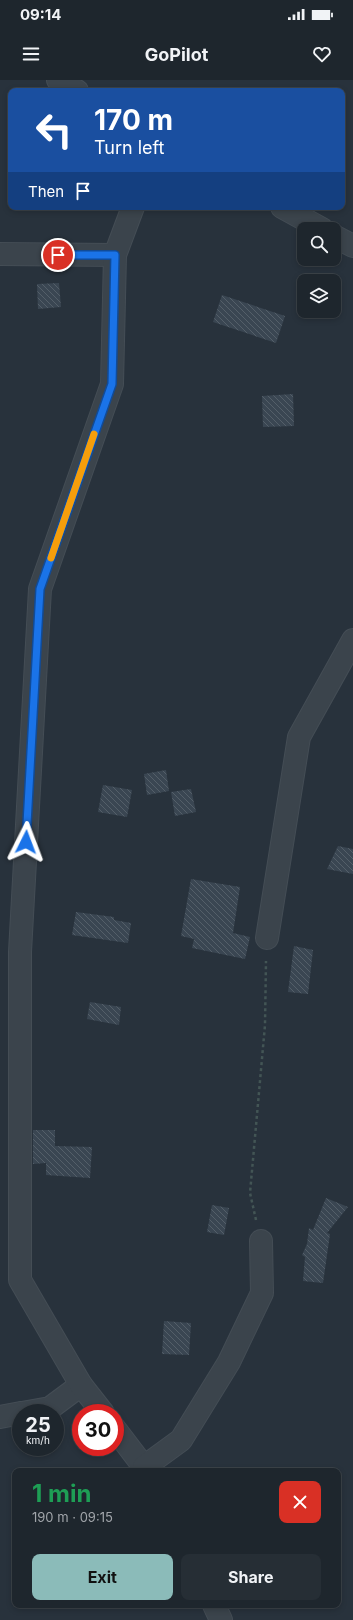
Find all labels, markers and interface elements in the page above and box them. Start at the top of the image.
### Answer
text: 09:14 [20,5,61,24]
icon: menu [20,43,42,65]
icon: heart [311,43,333,65]
text: GoPilot [145,44,208,65]
text: 170 m [94,103,173,137]
icon: left [28,104,80,156]
text: Turn left [94,137,164,158]
icon: arrive [72,180,94,202]
text: Then [28,182,64,201]
map controls [297,222,341,318]
button: search [297,222,341,266]
pin [41,238,75,272]
icon: arrive [47,244,69,266]
button: layers [297,274,341,318]
position arrow [5,821,47,863]
speed limit sign: 30 [72,1404,124,1456]
text: 25 [25,1413,51,1437]
text: km/h [26,1434,50,1446]
text: 1 min [32,1479,91,1508]
button: close [279,1481,321,1523]
text: 190 m · 09:15 [32,1509,113,1525]
button: Exit [32,1554,173,1600]
button: Share [181,1554,321,1600]

